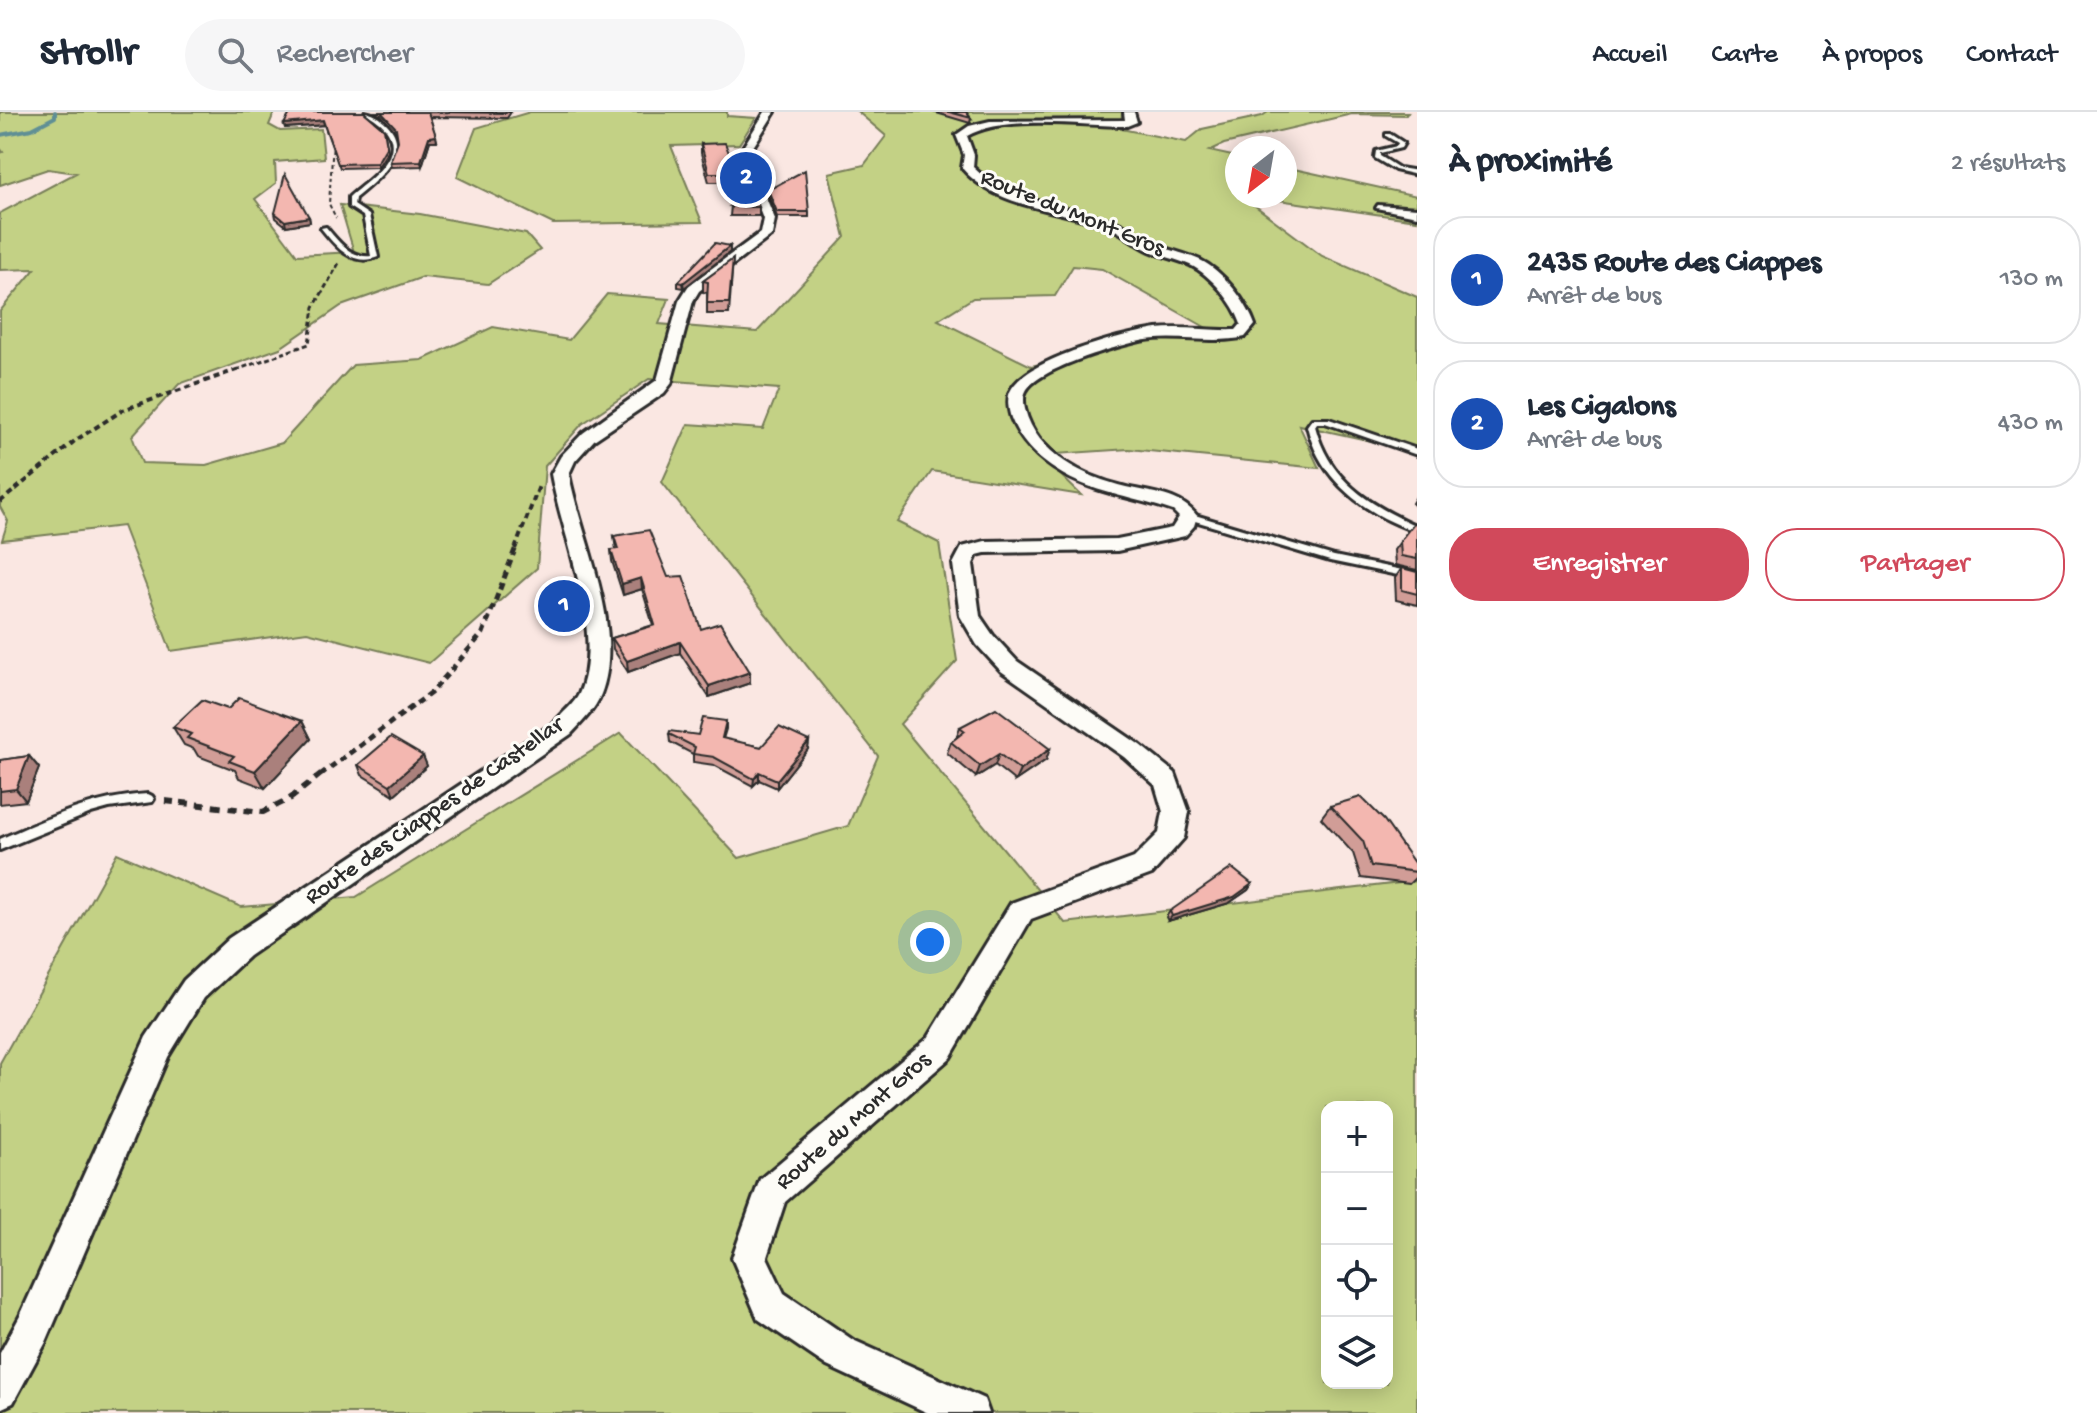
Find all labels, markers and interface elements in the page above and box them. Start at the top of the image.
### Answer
search box [185,19,745,91]
text: Strollr [40,33,137,77]
icon: search [213,33,257,77]
text: Rechercher [277,38,413,73]
text: Accueil [1592,39,1668,72]
text: Carte [1712,39,1778,72]
text: À propos [1822,39,1922,72]
text: Contact [1966,39,2057,72]
north arrow [1225,136,1297,208]
text: À proximité [1449,144,1612,184]
pin: 2 [720,148,772,208]
text: 2 résultats [1951,149,2065,180]
street label: Route du Mont Gros [976,164,1169,265]
text: 2435 Route des Ciappes [1527,247,1821,282]
text: 1 [1472,265,1482,296]
text: 130 m [2000,265,2063,296]
text: Arrêt de bus [1527,282,1661,313]
text: Les Cigalons [1527,391,1676,426]
text: 2 [1471,409,1483,440]
text: 430 m [1998,409,2063,440]
text: Arrêt de bus [1527,426,1661,457]
button: Enregistrer [1449,528,1749,601]
button: Partager [1765,528,2065,601]
pin: 1 [538,576,590,636]
street label: Route des Ciappes de Castellar [300,710,572,913]
your location [910,922,950,962]
street label: Route du Mont Gros [770,1046,938,1197]
map controls [1321,1101,1393,1389]
button: + [1321,1101,1393,1173]
button: − [1321,1173,1393,1245]
button: locate [1321,1245,1393,1317]
button: layers [1321,1317,1393,1389]

